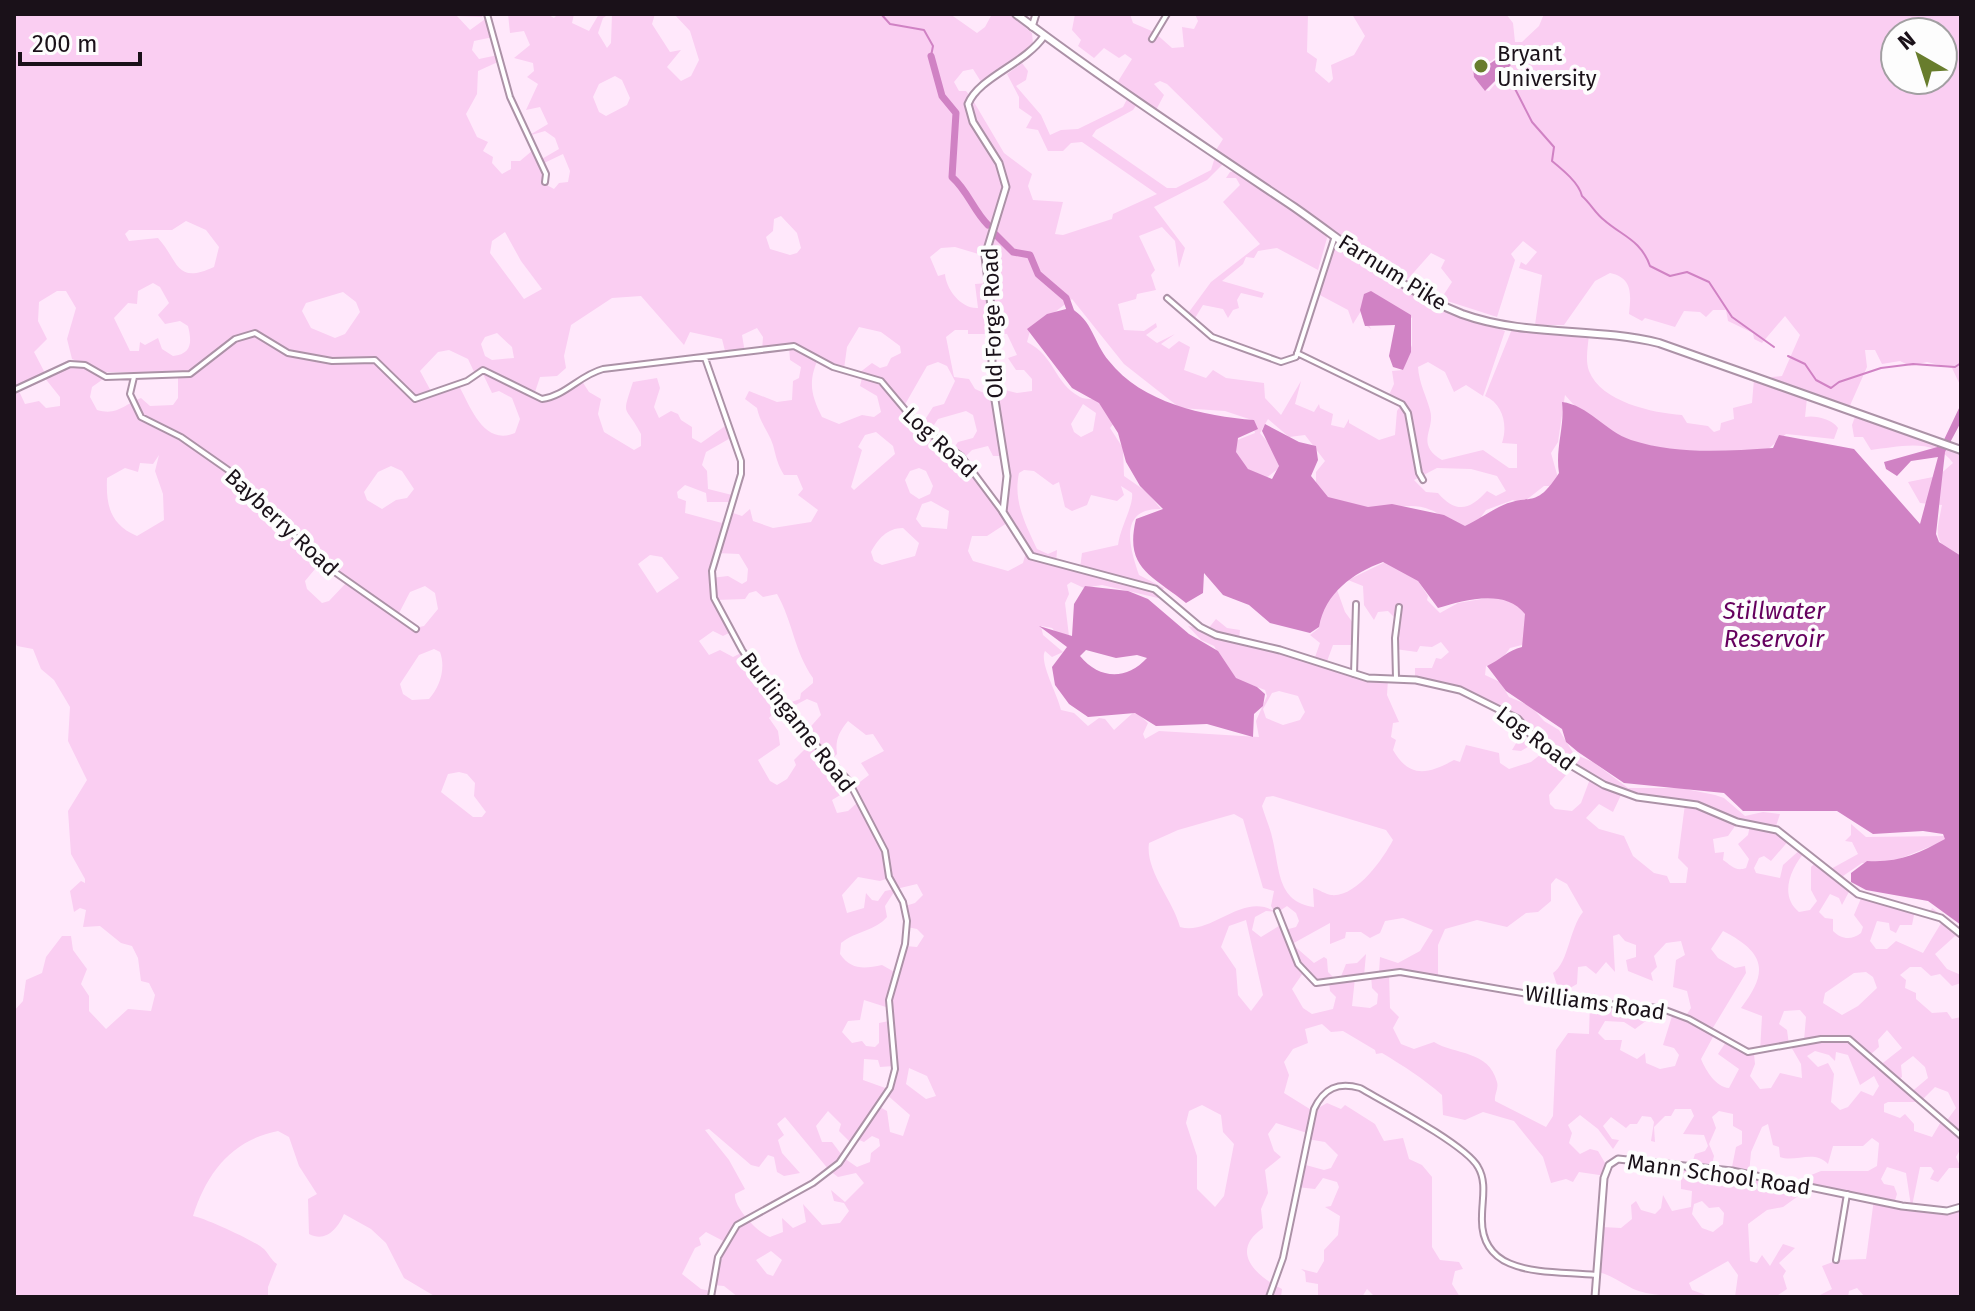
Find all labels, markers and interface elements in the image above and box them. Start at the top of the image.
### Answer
scale bar [20,16,140,66]
north arrow [1879,16,1959,96]
text: N [1893,26,1921,56]
text: 200 m [32,30,98,58]
place label: Bryant University [1497,40,1597,92]
marker: Bryant University [1472,57,1490,75]
street label: Farnum Pike [1334,229,1452,316]
street label: Old Forge Road [976,247,1009,399]
street label: Log Road [897,401,982,483]
street label: Bayberry Road [219,463,344,582]
water label: Stillwater Reservoir [1722,597,1826,653]
street label: Burlingame Road [734,647,861,798]
street label: Log Road [1491,700,1580,777]
street label: Williams Road [1523,979,1667,1026]
street label: Mann School Road [1626,1148,1812,1201]

